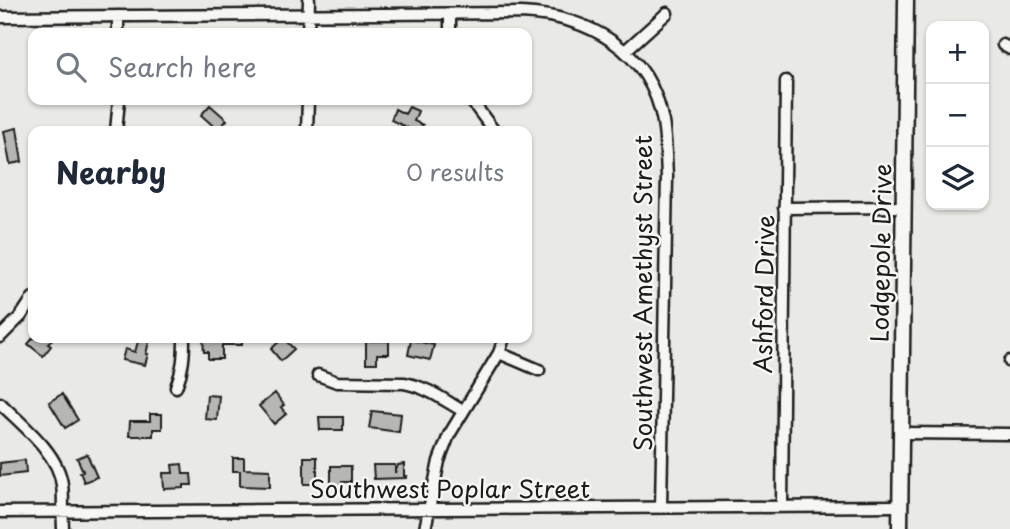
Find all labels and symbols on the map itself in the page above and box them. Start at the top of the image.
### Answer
street label: Southwest Amethyst Street [624,135,660,451]
street label: Lodgepole Drive [860,163,900,343]
street label: Ashford Drive [744,214,782,374]
street label: Southwest Poplar Street [310,470,590,506]

